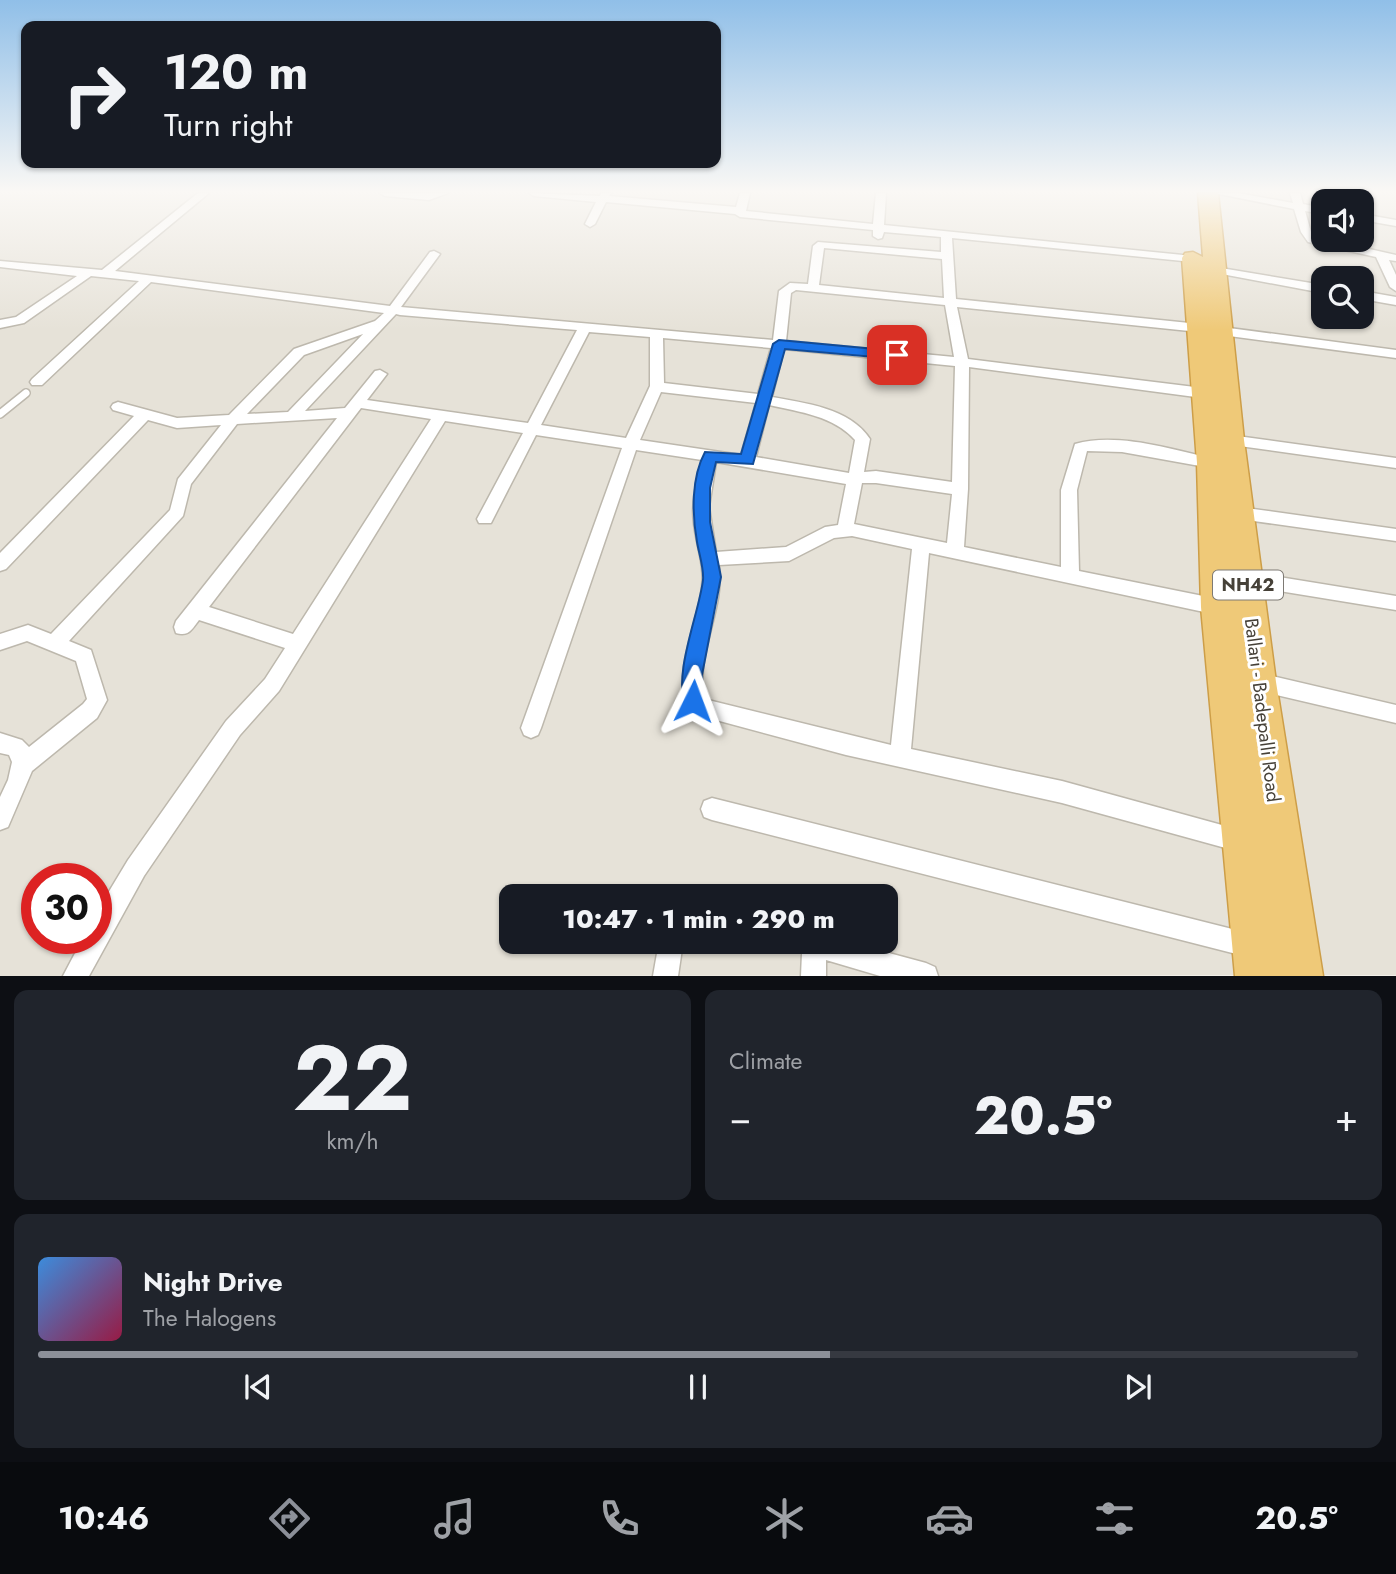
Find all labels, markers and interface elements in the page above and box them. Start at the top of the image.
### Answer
text: 120 m [164,37,308,107]
icon: right [49,49,140,140]
text: Turn right [164,102,293,148]
map controls [1311,189,1374,329]
button: sound [1311,189,1374,252]
button: search [1311,266,1374,329]
pin [867,325,927,385]
icon: arrive [878,336,916,374]
road number: NH42 [1213,570,1283,600]
street label: Ballari - Badepalli Road [1238,617,1287,804]
position arrow [656,664,730,738]
speed limit sign: 30 [21,863,112,954]
text: 10:47 · 1 min · 290 m [562,900,835,938]
text: 22 [293,1013,412,1144]
text: Climate [729,1044,802,1078]
text: 20.5° [974,1078,1112,1154]
text: − [729,1090,751,1145]
text: + [1335,1090,1358,1145]
text: km/h [327,1124,378,1158]
text: Night Drive [143,1263,283,1301]
text: The Halogens [143,1301,276,1335]
icon: previous [239,1368,277,1406]
icon: pause [679,1368,717,1406]
icon: next [1119,1368,1157,1406]
icon: directions [265,1494,314,1543]
icon: music [430,1494,479,1543]
icon: phone [595,1494,644,1543]
icon: climate [760,1494,809,1543]
icon: car [925,1494,974,1543]
icon: filters [1090,1494,1139,1543]
text: 10:46 [58,1495,150,1541]
text: 20.5° [1255,1495,1338,1541]

